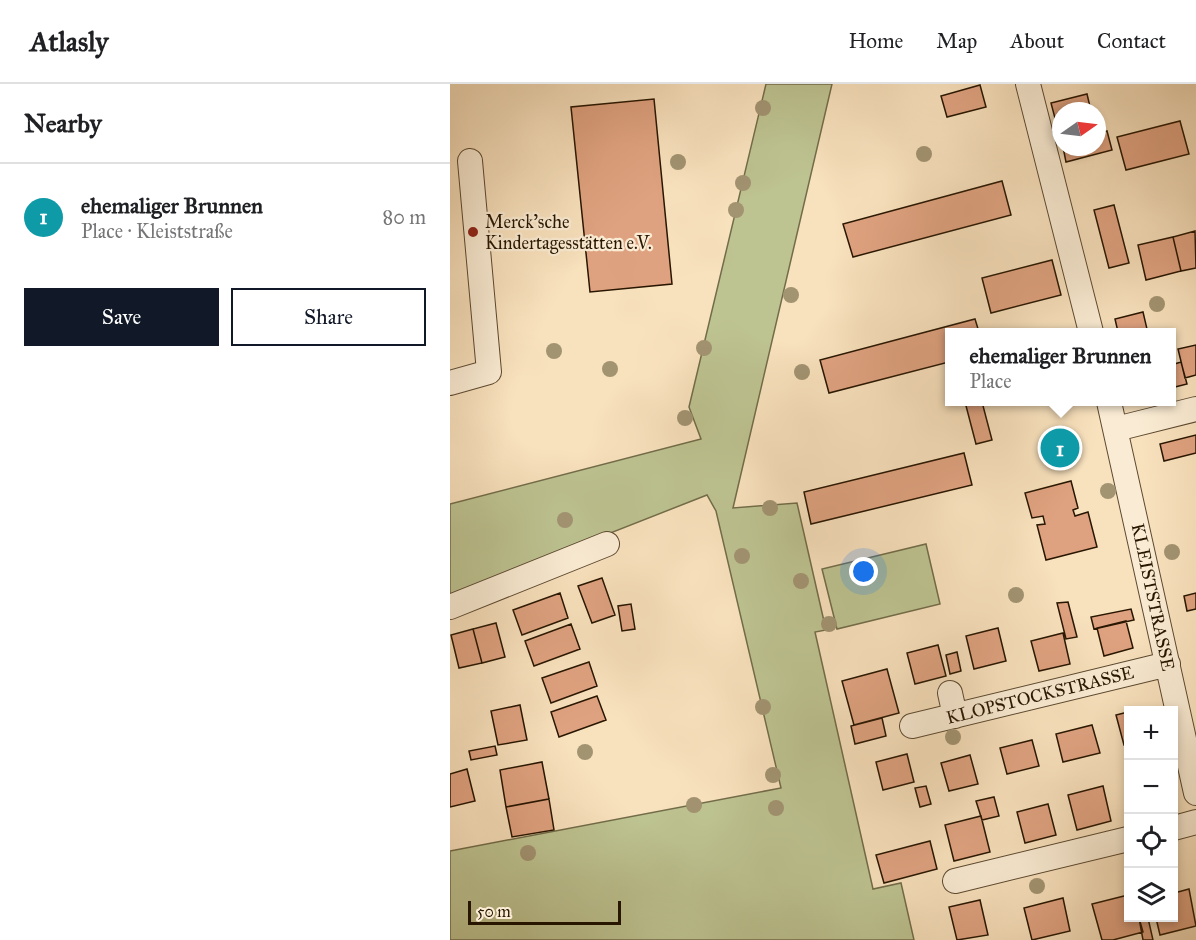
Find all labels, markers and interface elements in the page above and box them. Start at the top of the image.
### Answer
text: Atlasly [30,24,108,59]
text: Home [848,28,903,54]
text: Map [936,28,977,54]
text: About [1010,28,1064,54]
text: Contact [1097,28,1166,54]
north arrow [1052,102,1106,156]
text: Nearby [24,107,102,139]
text: ehemaliger Brunnen [81,192,263,219]
text: 1 [40,205,47,229]
text: 80 m [383,205,426,229]
place label: Merck'sche Kindertagesstätten e.V. [485,211,652,255]
text: Place · Kleiststraße [81,219,233,243]
marker: Merck'sche Kindertagesstätten e.V. [466,225,480,239]
button: Save [24,288,219,346]
button: Share [231,288,426,346]
popup [945,328,1176,406]
text: ehemaliger Brunnen [969,342,1152,369]
text: Place [969,369,1012,393]
pin: 1 [1040,426,1080,470]
street label: KLEISTSTRASSE [1127,521,1179,673]
your location [849,557,878,586]
street label: KLOPSTOCKSTRASSE [944,661,1136,729]
map controls [1124,706,1178,922]
button: + [1124,706,1178,760]
button: − [1124,760,1178,814]
button: locate [1124,814,1178,868]
button: layers [1124,868,1178,922]
scale bar [468,898,621,926]
text: 50 m [477,902,511,921]

